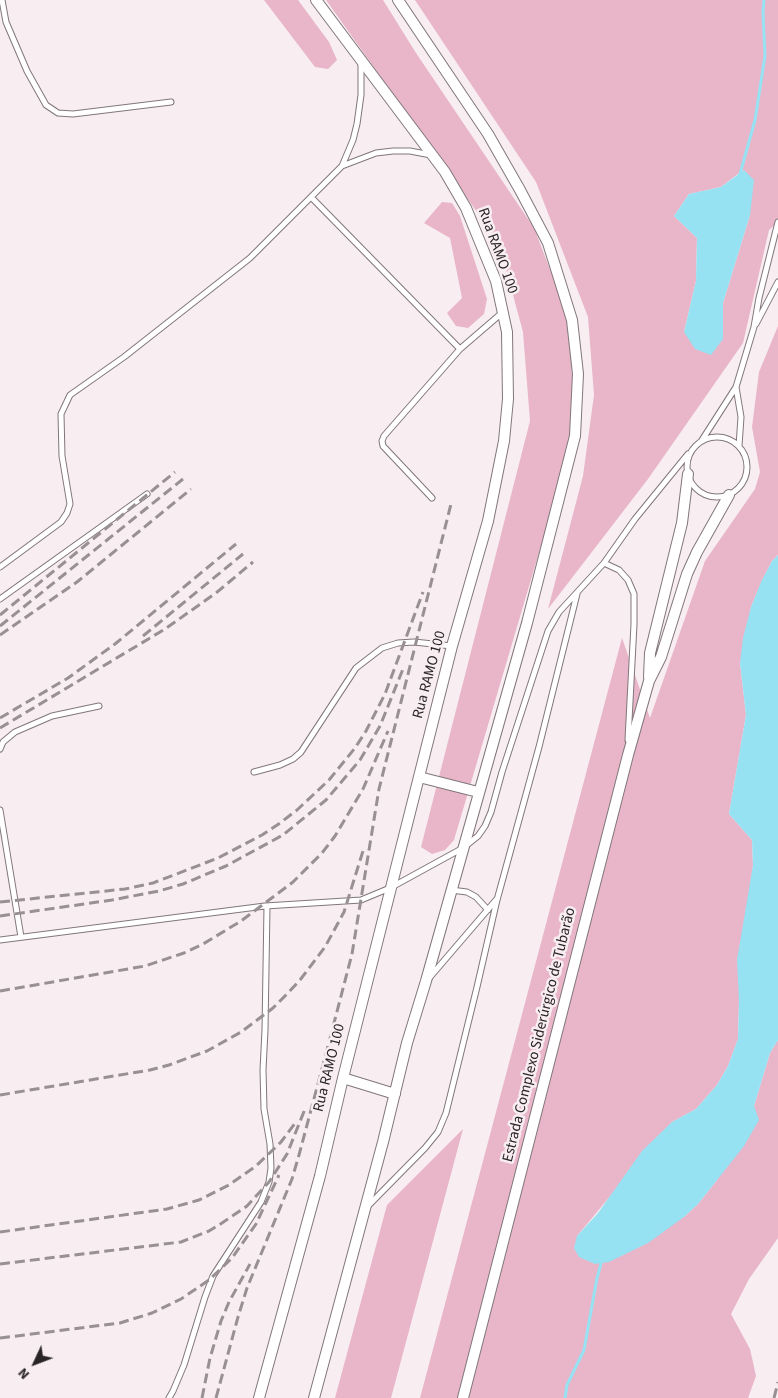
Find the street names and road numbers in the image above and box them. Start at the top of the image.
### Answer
street label: Rua RAMO 100 [473,206,521,296]
street label: Rua RAMO 100 [410,629,450,721]
street label: Estrada Complexo Siderúrgico de Tubarão [500,906,580,1164]
street label: Rua RAMO 100 [310,1022,350,1114]

